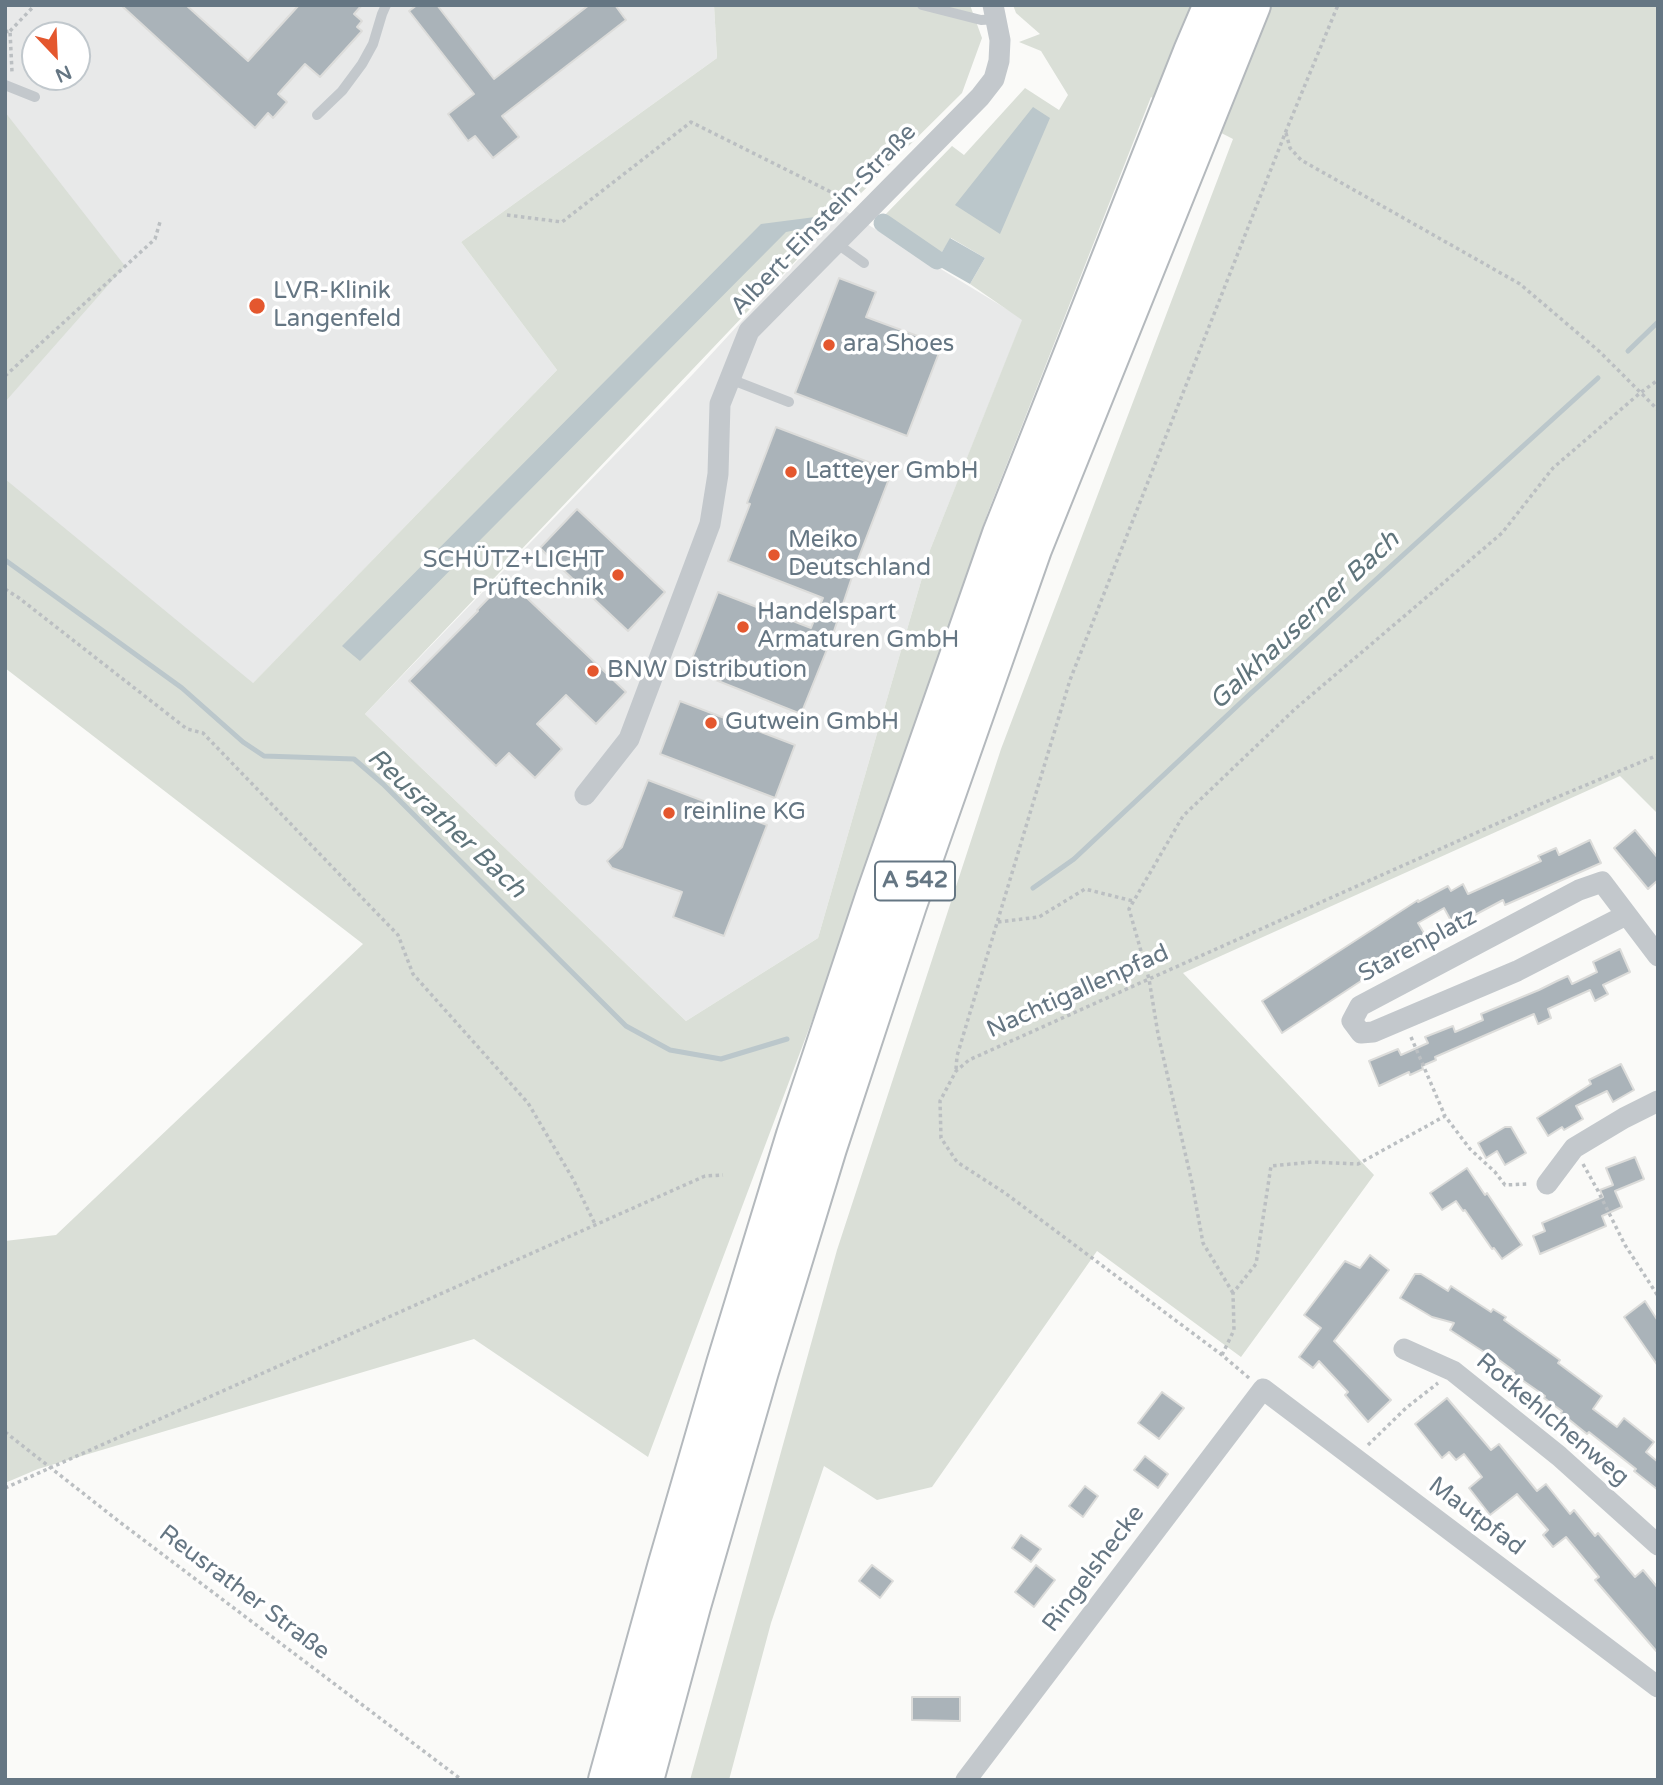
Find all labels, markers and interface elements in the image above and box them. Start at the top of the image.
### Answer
north arrow [21,21,91,91]
text: N [52,60,75,87]
street label: Albert-Einstein-Straße [725,118,923,322]
place label: LVR-Klinik Langenfeld [273,278,401,334]
marker: LVR-Klinik Langenfeld [247,296,267,316]
place label: ara Shoes [843,331,954,359]
marker: ara Shoes [821,337,837,353]
place label: Latteyer GmbH [805,458,979,486]
marker: Latteyer GmbH [783,464,799,480]
water label: Galkhauserner Bach [1204,525,1406,717]
place label: Meiko Deutschland [788,527,931,583]
place label: SCHÜTZ+LICHT Prüftechnik [423,547,604,603]
marker: Meiko Deutschland [766,547,782,563]
marker: SCHÜTZ+LICHT Prüftechnik [610,567,626,583]
place label: Handelspart Armaturen GmbH [757,599,959,655]
marker: Handelspart Armaturen GmbH [735,619,751,635]
place label: BNW Distribution [607,657,807,685]
marker: BNW Distribution [585,663,601,679]
place label: Gutwein GmbH [725,709,899,737]
marker: Gutwein GmbH [703,715,719,731]
water label: Reusrather Bach [360,743,532,905]
place label: reinline KG [683,799,806,827]
marker: reinline KG [661,805,677,821]
road number: A 542 [875,862,955,900]
street label: Starenplatz [1354,903,1482,989]
street label: Nachtigallenpfad [983,939,1173,1045]
street label: Rotkehlchenweg [1470,1348,1634,1492]
street label: Mautpfad [1422,1472,1530,1562]
street label: Ringelshecke [1037,1500,1151,1638]
street label: Reusrather Straße [153,1519,335,1667]

